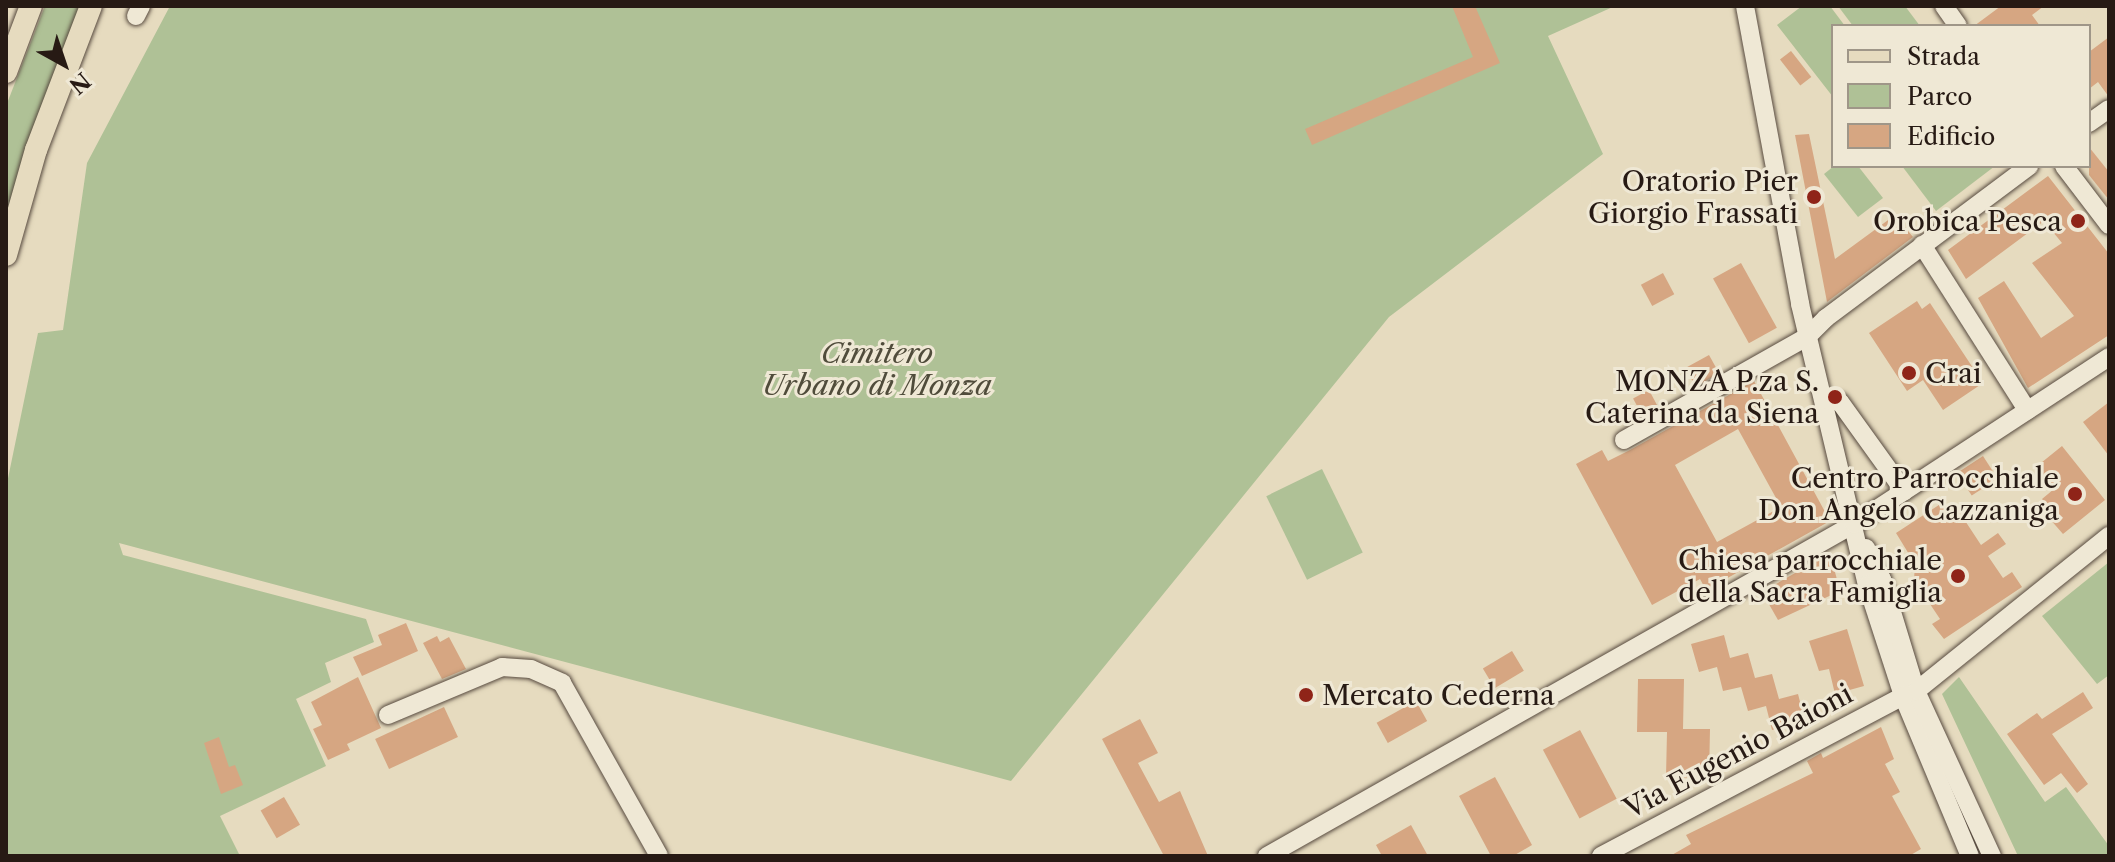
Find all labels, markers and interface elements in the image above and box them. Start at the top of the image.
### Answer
north arrow [24,24,104,104]
legend [1831,24,2091,168]
text: Strada [1907,42,1980,71]
text: N [64,66,96,99]
text: Parco [1907,82,1972,111]
text: Edificio [1907,122,1995,151]
place label: Oratorio Pier Giorgio Frassati [1588,164,1798,230]
marker: Oratorio Pier Giorgio Frassati [1805,188,1823,206]
place label: Orobica Pesca [1873,204,2062,238]
marker: Orobica Pesca [2069,212,2087,230]
park label: Cimitero Urbano di Monza [762,336,992,402]
place label: Crai [1925,356,1982,390]
place label: MONZA P.za S. Caterina da Siena [1584,364,1819,430]
marker: Crai [1900,364,1918,382]
marker: MONZA P.za S. Caterina da Siena [1826,388,1844,406]
place label: Centro Parrocchiale Don Angelo Cazzaniga [1757,461,2059,527]
marker: Centro Parrocchiale Don Angelo Cazzaniga [2066,485,2084,503]
place label: Chiesa parrocchiale della Sacra Famiglia [1677,543,1942,609]
marker: Chiesa parrocchiale della Sacra Famiglia [1949,567,1967,585]
street label: Via Eugenio Baioni [1618,676,1858,826]
place label: Mercato Cederna [1322,678,1555,712]
marker: Mercato Cederna [1297,686,1315,704]

